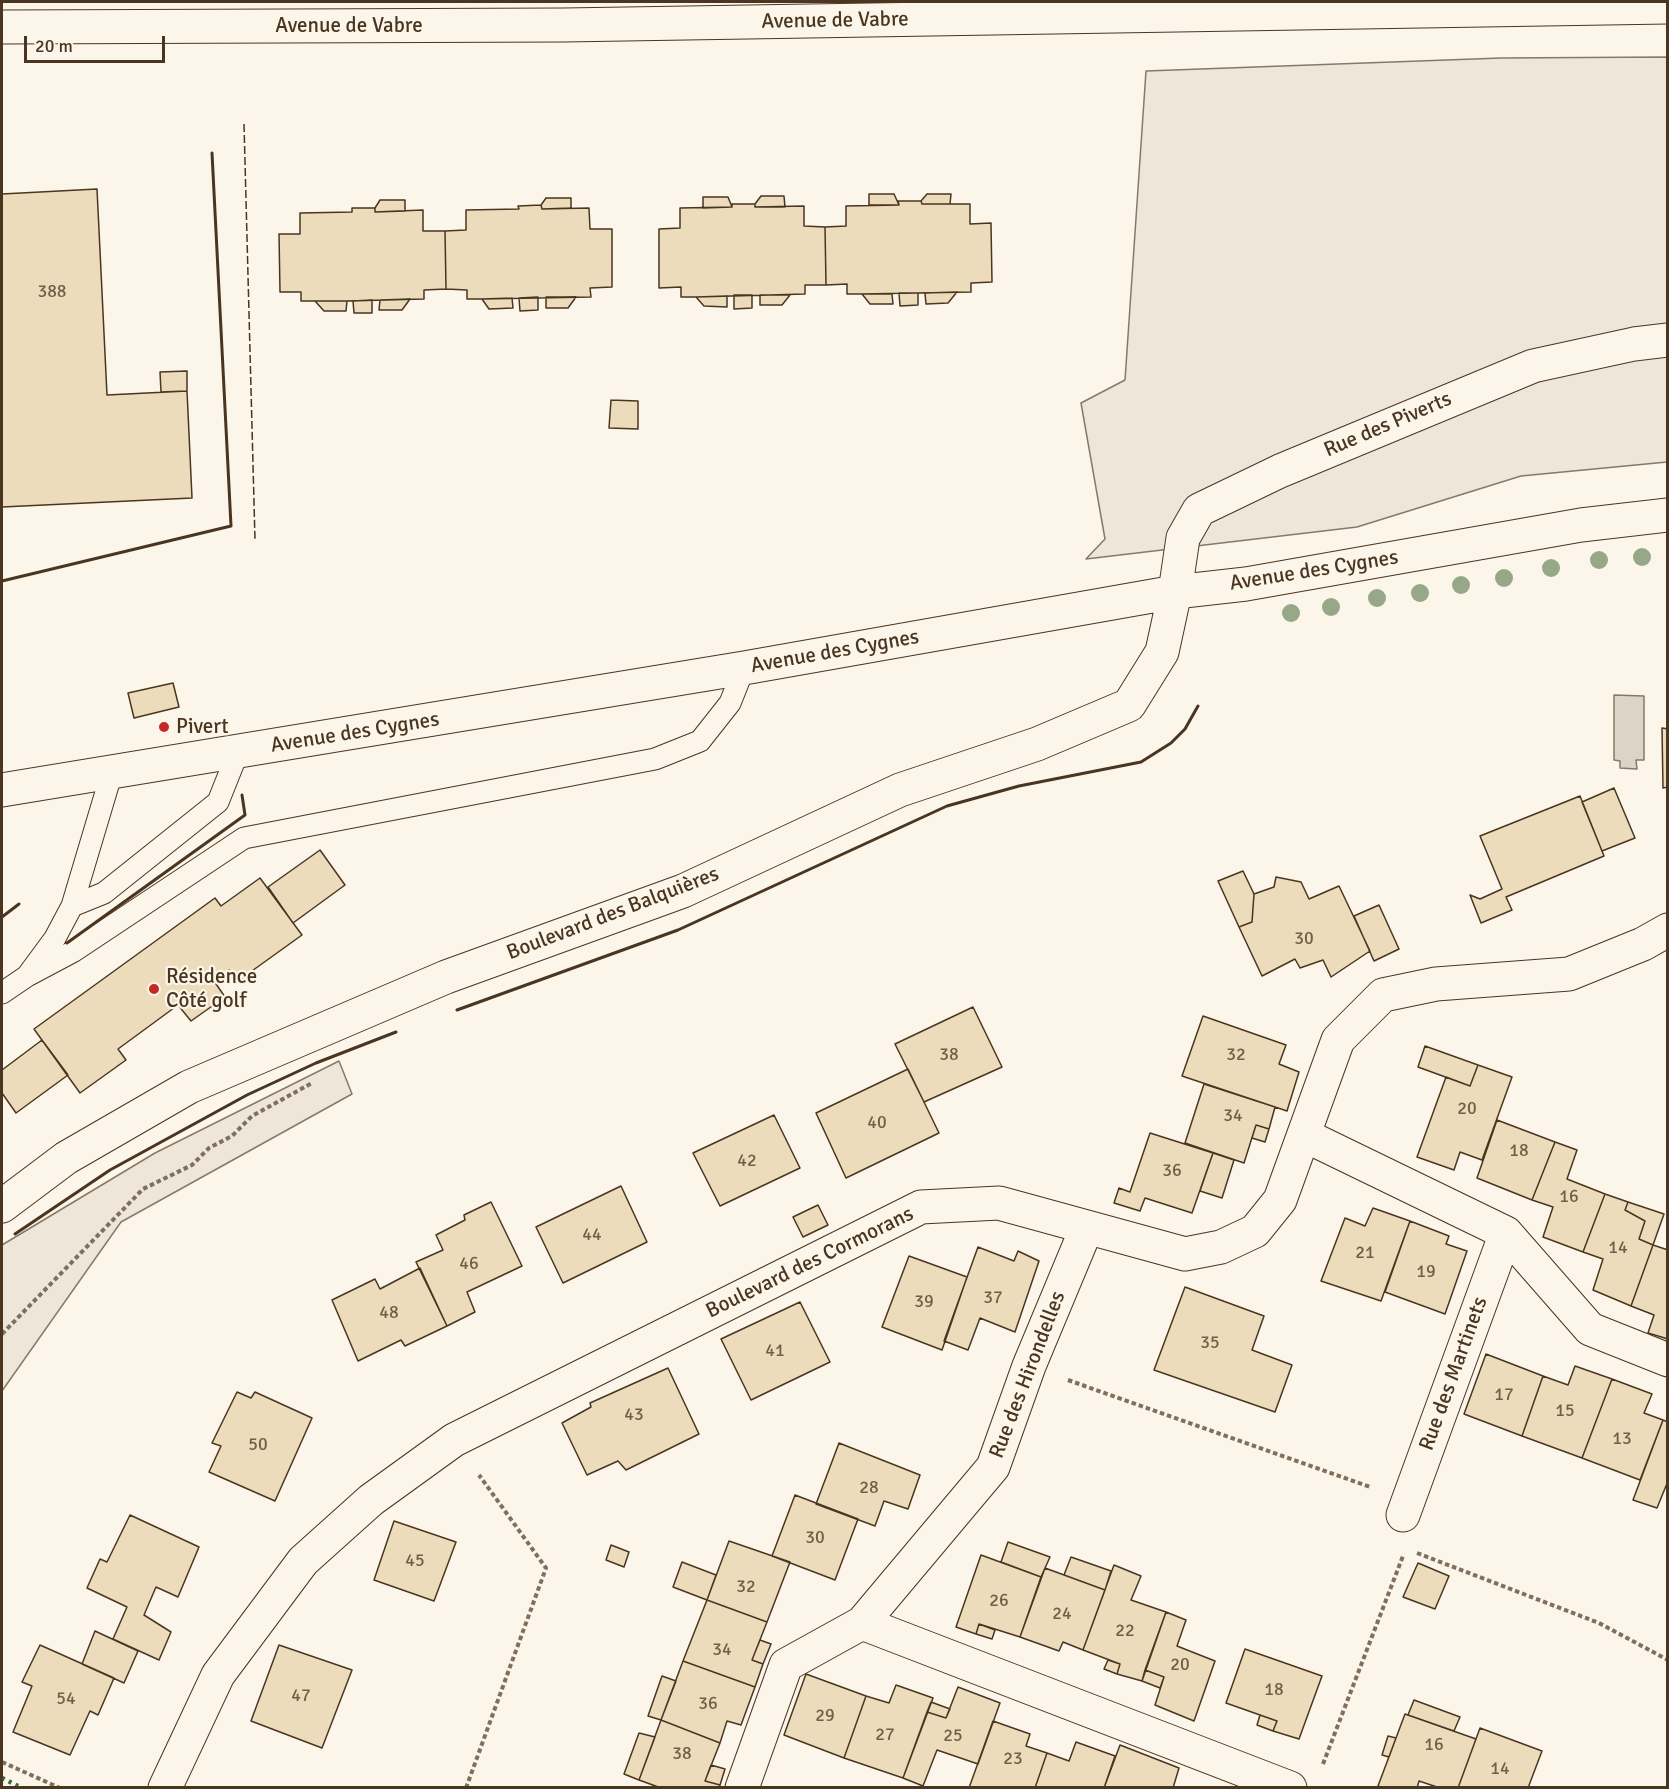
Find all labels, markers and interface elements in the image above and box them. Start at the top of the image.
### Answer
street label: Avenue de Vabre [761,7,909,35]
street label: Avenue de Vabre [275,13,423,39]
scale bar [27,24,168,62]
text: 20 m [35,35,73,57]
house number: 388 [37,281,67,303]
street label: Rue des Piverts [1320,387,1456,463]
street label: Avenue des Cygnes [1228,545,1400,597]
street label: Avenue des Cygnes [749,625,921,679]
street label: Avenue des Cygnes [269,707,441,759]
place label: Pivert [176,714,229,740]
marker: Pivert [157,720,171,734]
street label: Boulevard des Balquières [503,862,723,966]
house number: 30 [1294,928,1314,950]
place label: Résidence Côté golf [166,964,257,1014]
marker: Résidence Côté golf [147,982,161,996]
house number: 38 [939,1044,959,1066]
house number: 32 [1226,1044,1246,1066]
house number: 20 [1457,1098,1477,1120]
house number: 34 [1223,1105,1243,1127]
house number: 40 [867,1112,887,1134]
house number: 18 [1509,1140,1529,1162]
house number: 42 [737,1150,757,1172]
house number: 36 [1162,1160,1182,1182]
house number: 16 [1559,1186,1579,1208]
street label: Boulevard des Cormorans [702,1202,918,1324]
house number: 44 [582,1224,602,1246]
house number: 14 [1608,1237,1628,1259]
house number: 21 [1355,1242,1375,1264]
house number: 46 [459,1253,479,1275]
house number: 19 [1416,1261,1436,1283]
house number: 37 [983,1287,1003,1309]
street label: Rue des Hirondelles [985,1288,1071,1462]
house number: 39 [914,1291,934,1313]
street label: Rue des Martinets [1415,1294,1493,1454]
house number: 48 [379,1302,399,1324]
house number: 35 [1200,1332,1220,1354]
house number: 41 [765,1340,785,1362]
house number: 17 [1494,1384,1514,1406]
house number: 15 [1555,1400,1575,1422]
house number: 43 [624,1404,644,1426]
house number: 13 [1612,1428,1632,1450]
house number: 50 [248,1434,268,1456]
house number: 28 [859,1477,879,1499]
house number: 30 [805,1527,825,1549]
house number: 45 [405,1550,425,1572]
house number: 32 [736,1576,756,1598]
house number: 26 [989,1590,1009,1612]
house number: 24 [1052,1603,1072,1625]
house number: 22 [1115,1620,1135,1642]
house number: 34 [712,1639,732,1661]
house number: 20 [1170,1654,1190,1676]
house number: 18 [1264,1679,1284,1701]
house number: 47 [291,1685,311,1707]
house number: 54 [56,1688,76,1710]
house number: 36 [698,1693,718,1715]
house number: 29 [815,1705,835,1727]
house number: 27 [875,1724,895,1746]
house number: 25 [943,1725,963,1747]
house number: 16 [1424,1734,1444,1756]
house number: 38 [672,1743,692,1765]
house number: 23 [1003,1748,1023,1770]
house number: 14 [1490,1758,1510,1780]

